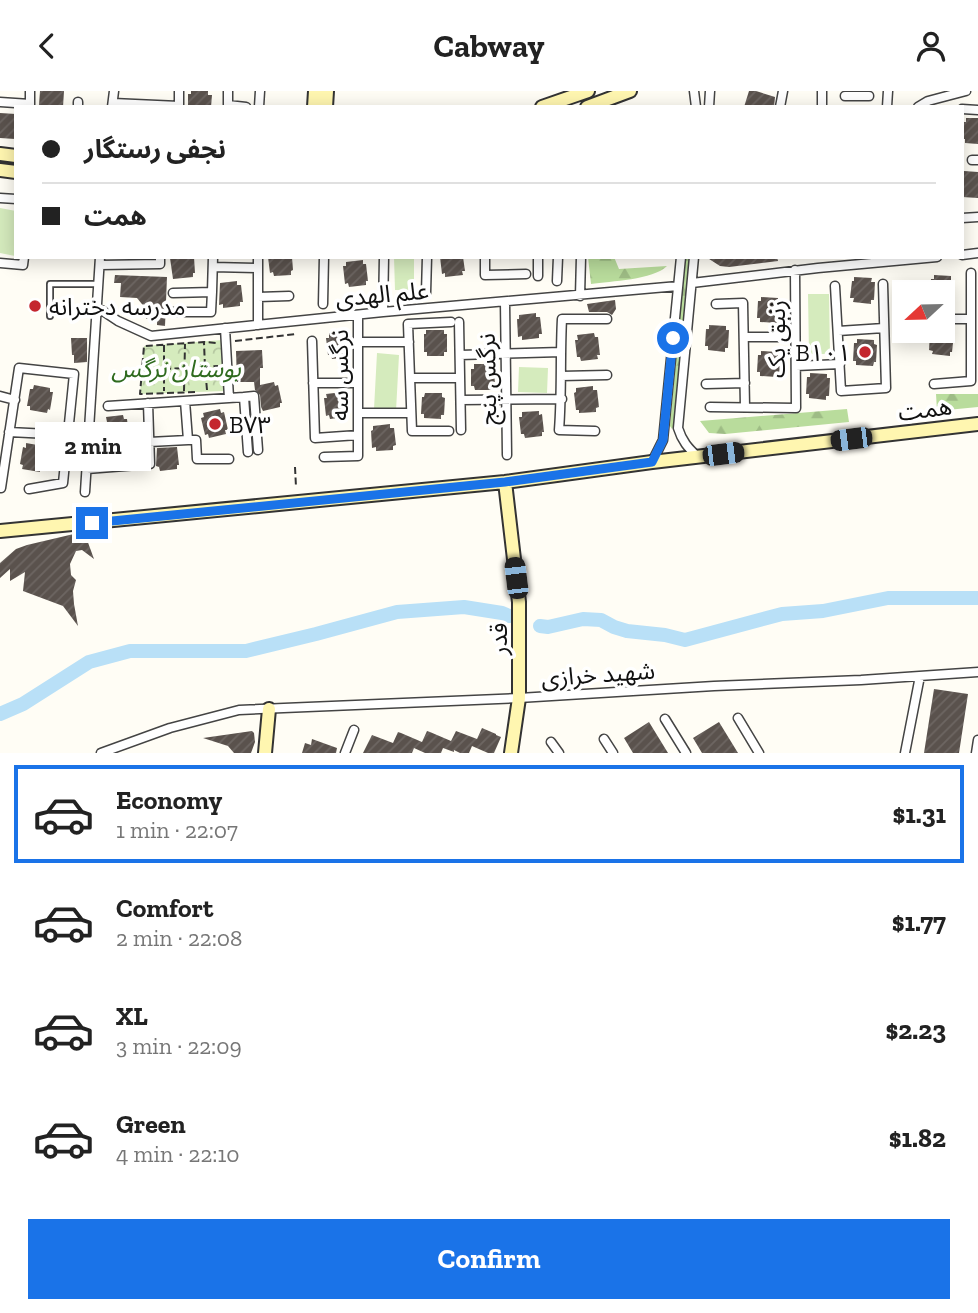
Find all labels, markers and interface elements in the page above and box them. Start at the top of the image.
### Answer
icon: back [28,27,66,65]
text: Cabway [434,27,544,65]
icon: person [912,27,950,65]
text: نجفی رستگار [84,133,226,165]
text: همت [84,200,147,232]
street label: علم الهدی [334,275,430,316]
north arrow [892,280,956,343]
map controls [892,280,955,343]
place label: مدرسه دخترانه [49,292,186,321]
marker: مدرسه دخترانه [27,298,43,314]
street label: زنبق یک [762,300,792,378]
route start [657,322,689,354]
street label: نرگس سه [325,329,354,421]
street label: نرگس پنج [472,333,505,425]
place label: B۱۰۱ [795,338,851,367]
marker: B۱۰۱ [857,344,873,360]
park label: بوستان نرگس [111,354,241,383]
street label: همت [896,391,954,427]
place label: B۷۳ [229,410,271,439]
marker: B۷۳ [207,416,223,432]
callout: 2 min [34,421,150,471]
car [829,426,874,452]
text: 2 min [64,432,122,460]
car [701,441,746,467]
route end [76,507,108,539]
car [504,556,529,600]
street label: قدر [484,623,513,656]
street label: شهید خرازی [540,656,656,692]
icon: car [32,783,95,846]
text: Economy [116,784,222,816]
text: $1.31 [892,798,946,830]
text: 1 min · 22:07 [116,816,238,844]
icon: car [32,891,95,954]
text: Comfort [116,892,213,924]
text: $1.77 [892,906,946,938]
text: 2 min · 22:08 [116,924,242,952]
icon: car [32,999,95,1062]
text: XL [116,1000,148,1032]
text: $2.23 [886,1014,946,1046]
text: 3 min · 22:09 [116,1032,242,1060]
icon: car [32,1107,95,1170]
text: Green [116,1108,186,1140]
text: $1.82 [889,1122,946,1154]
text: 4 min · 22:10 [116,1140,240,1168]
button: Confirm [28,1219,950,1299]

